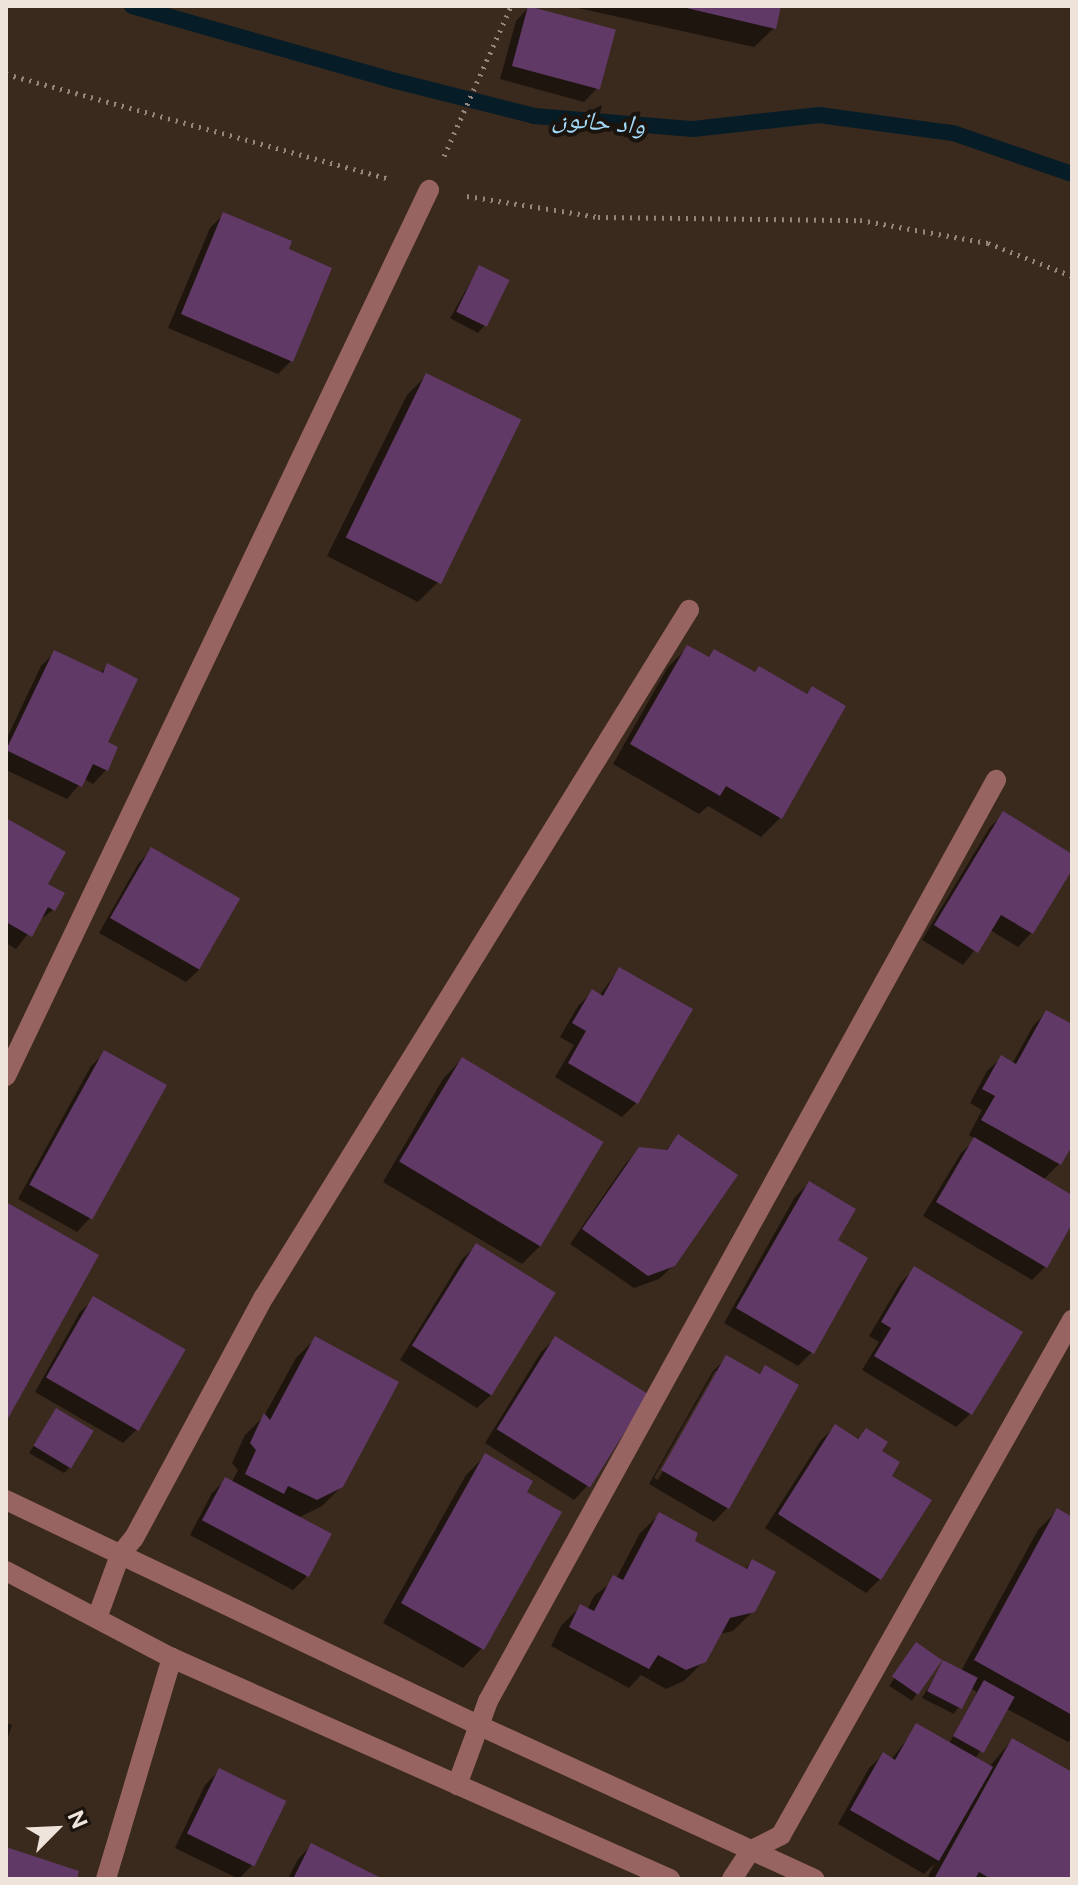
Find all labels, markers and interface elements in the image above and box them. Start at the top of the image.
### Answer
water label: واد حانون [551,101,647,141]
north arrow [16,1789,96,1869]
text: N [63,1806,93,1832]

